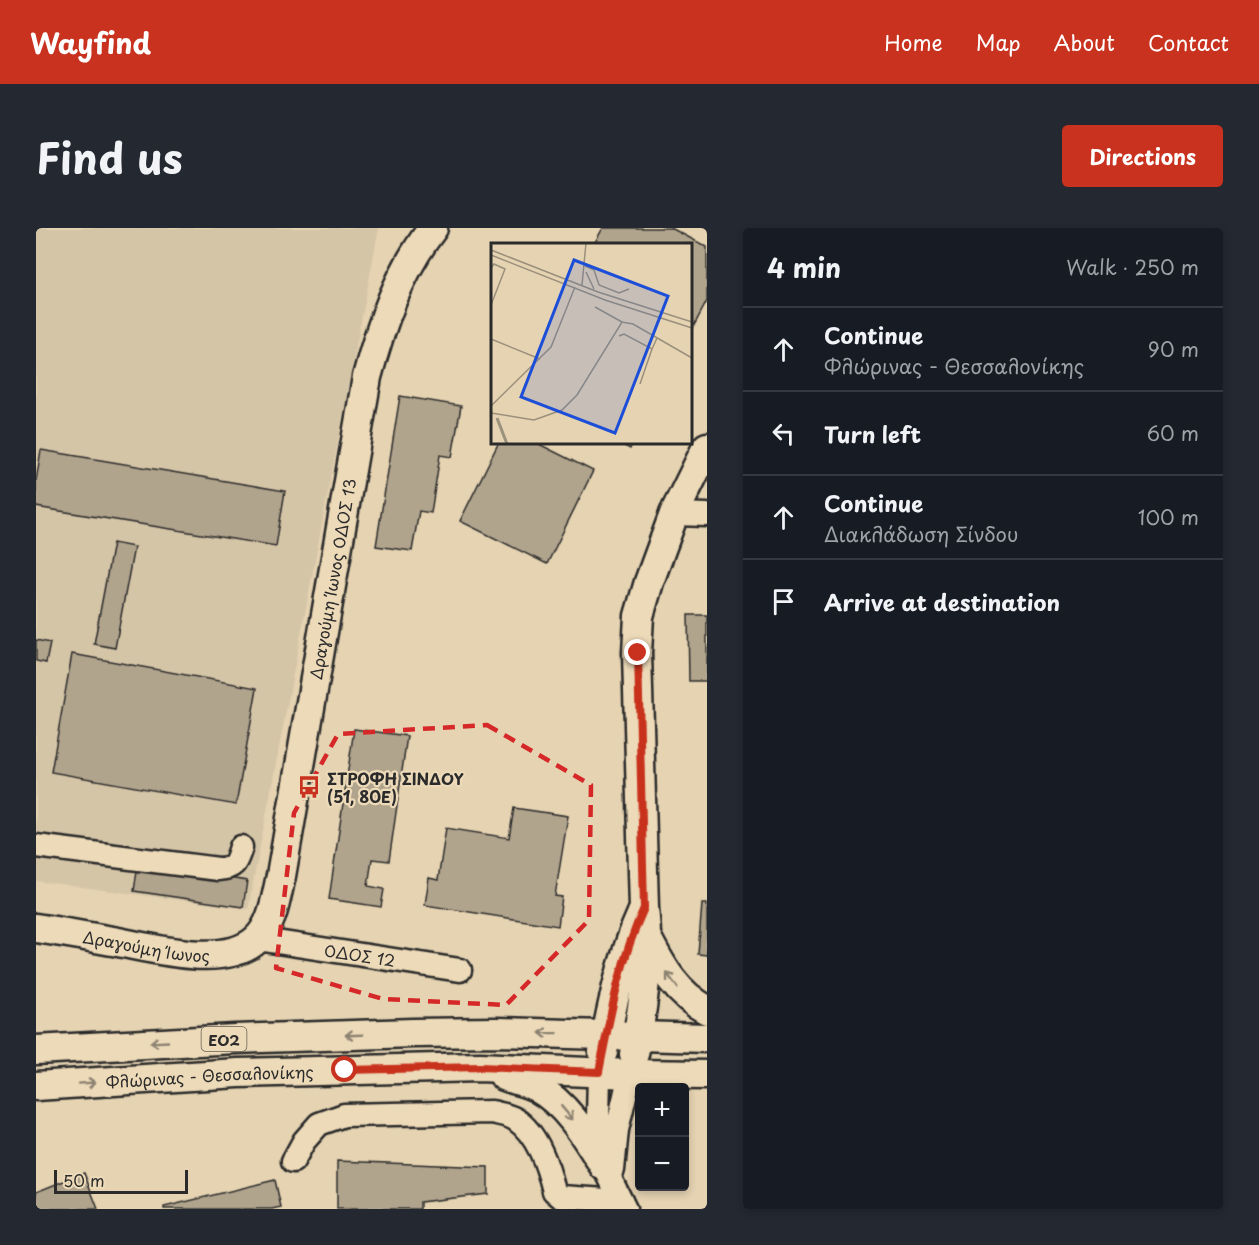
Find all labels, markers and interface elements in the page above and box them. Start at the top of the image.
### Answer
text: Wayfind [30,21,151,64]
text: Home [884,26,943,58]
text: Map [976,26,1021,58]
text: About [1054,26,1115,58]
text: Contact [1148,26,1229,58]
text: Find us [36,125,183,188]
button: Directions [1062,125,1223,187]
inset map [491,243,692,444]
text: 4 min [767,248,841,287]
text: Walk · 250 m [1066,252,1199,282]
text: Continue [824,318,923,351]
icon: ahead [767,333,800,366]
text: 90 m [1148,334,1199,364]
text: Φλώρινας - Θεσσαλονίκης [824,351,1084,381]
icon: left [767,417,800,450]
text: Turn left [824,417,921,450]
text: 60 m [1147,418,1199,448]
street label: Δραγούμη Ίωνος ΟΔΟΣ 13 [303,476,361,681]
text: Continue [824,486,923,519]
icon: ahead [767,501,800,534]
text: 100 m [1138,502,1199,532]
text: Διακλάδωση Σίνδου [824,519,1018,549]
icon: arrive [767,585,800,618]
text: Arrive at destination [824,585,1060,618]
route end [624,639,650,665]
place label: ΣΤΡΟΦΗ ΣΙΝΔΟΥ (51, 80Ε) [327,766,464,808]
bus stop icon: ΣΤΡΟΦΗ ΣΙΝΔΟΥ (51, 80Ε) [296,774,322,800]
street label: Δραγούμη Ίωνος [81,924,210,967]
street label: ΟΔΟΣ 12 [322,937,397,972]
one-way arrow [666,972,679,988]
road number: ΕΟ2 [202,1027,246,1051]
one-way arrow [538,1028,558,1039]
one-way arrow [345,1029,365,1041]
one-way arrow [150,1037,170,1048]
route start [331,1056,357,1082]
street label: Φλώρινας - Θεσσαλονίκης [105,1059,314,1093]
one-way arrow [76,1077,96,1088]
map controls [635,1083,689,1191]
button: + [635,1083,689,1137]
one-way arrow [560,1105,573,1121]
button: − [635,1137,689,1191]
scale bar [54,1167,188,1194]
text: 50 m [63,1168,104,1192]

